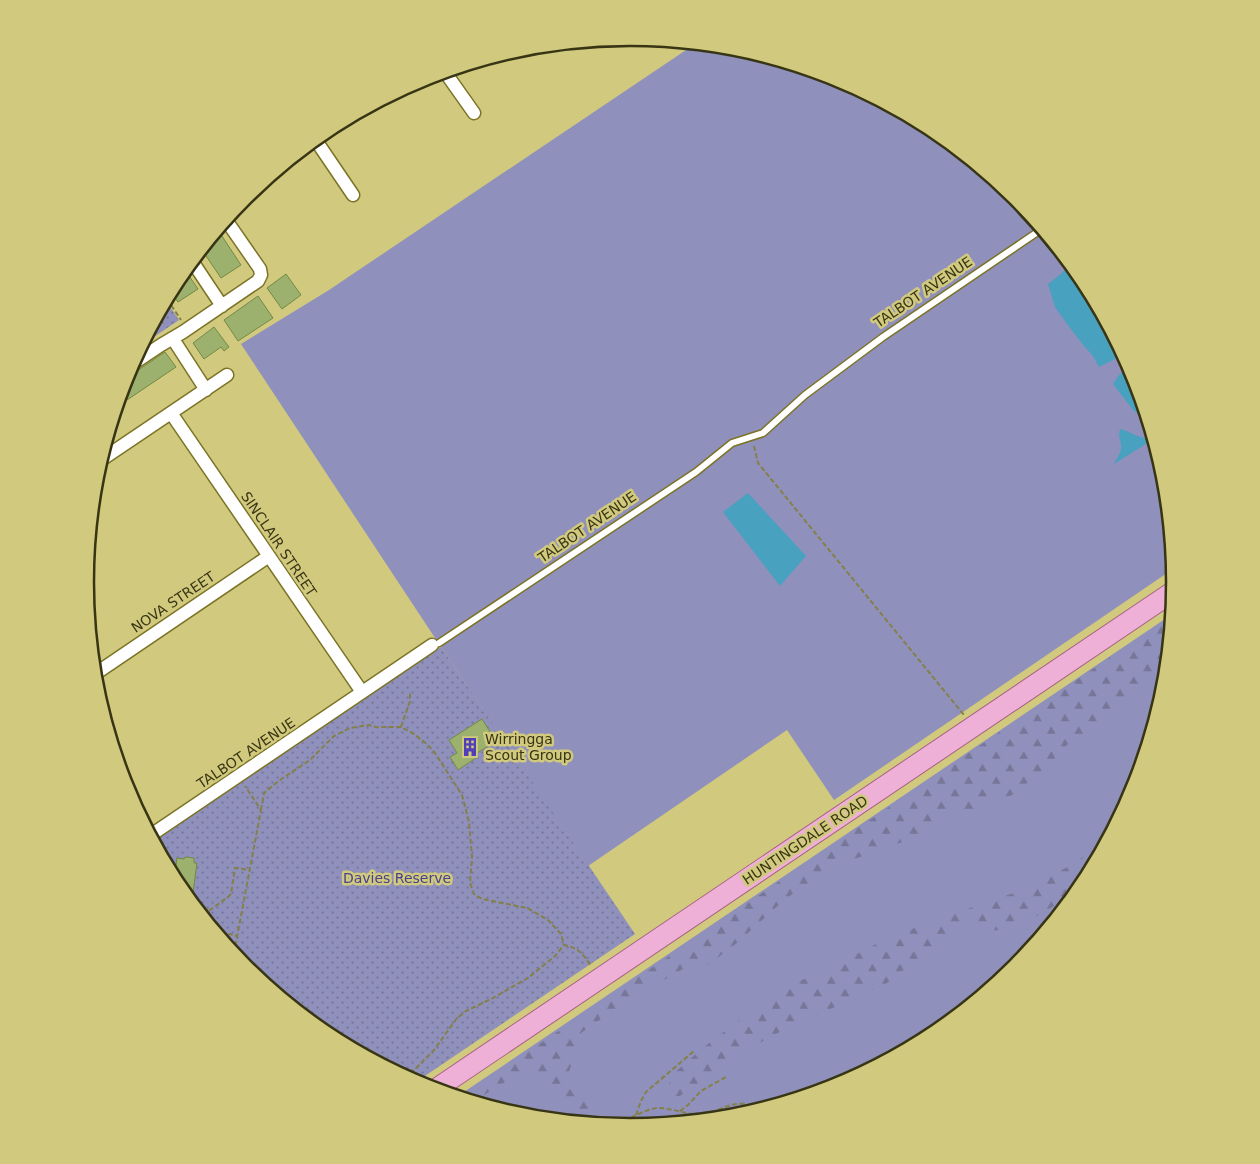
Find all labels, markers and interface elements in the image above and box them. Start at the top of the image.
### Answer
street label: TALBOT AVENUE [870,253,975,331]
street label: TALBOT AVENUE [534,488,639,566]
street label: SINCLAIR STREET [238,489,320,600]
street label: NOVA STREET [128,568,218,636]
street label: TALBOT AVENUE [193,714,298,792]
place label: Wirringga Scout Group [485,731,572,763]
building icon: Wirringga Scout Group [459,736,481,758]
street label: HUNTINGDALE ROAD [739,792,871,888]
park label: Davies Reserve [343,870,451,886]

